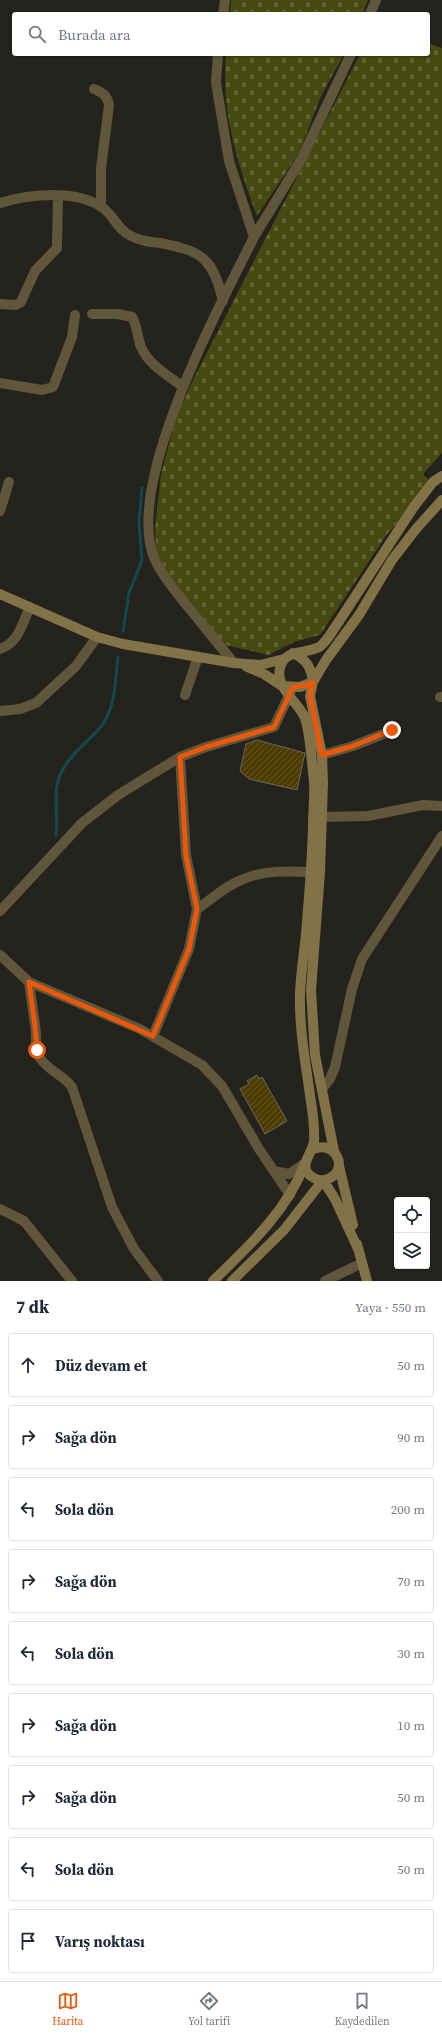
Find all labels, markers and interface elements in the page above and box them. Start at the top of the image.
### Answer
search box [12,12,430,56]
icon: search [26,23,48,45]
text: Burada ara [58,24,131,45]
route end [383,721,401,739]
route start [28,1041,46,1059]
map controls [394,1197,430,1269]
button: locate [394,1197,430,1233]
button: layers [394,1233,430,1269]
text: 7 dk [16,1295,49,1319]
text: Yaya · 550 m [355,1299,426,1316]
icon: ahead [17,1354,39,1376]
text: Düz devam et [55,1355,147,1376]
text: 50 m [397,1357,425,1374]
icon: right [17,1426,39,1448]
text: Sağa dön [55,1427,117,1448]
text: 90 m [397,1429,425,1446]
icon: left [17,1498,39,1520]
text: Sola dön [55,1499,114,1520]
text: 200 m [391,1501,425,1518]
icon: right [17,1570,39,1592]
text: Sağa dön [55,1571,117,1592]
text: 70 m [397,1573,425,1590]
icon: left [17,1642,39,1664]
text: Sola dön [55,1643,114,1664]
text: 30 m [397,1645,425,1662]
icon: right [17,1714,39,1736]
text: Sağa dön [55,1715,117,1736]
text: 10 m [397,1717,425,1734]
icon: right [17,1786,39,1808]
text: Sağa dön [55,1787,117,1808]
text: 50 m [397,1789,425,1806]
icon: left [17,1858,39,1880]
text: Sola dön [55,1859,114,1880]
text: 50 m [397,1861,425,1878]
icon: arrive [17,1930,39,1952]
text: Varış noktası [55,1931,145,1952]
tab: Harita [52,1990,83,2029]
tab: Yol tarifi [188,1990,230,2029]
tab: Kaydedilen [335,1990,390,2029]

